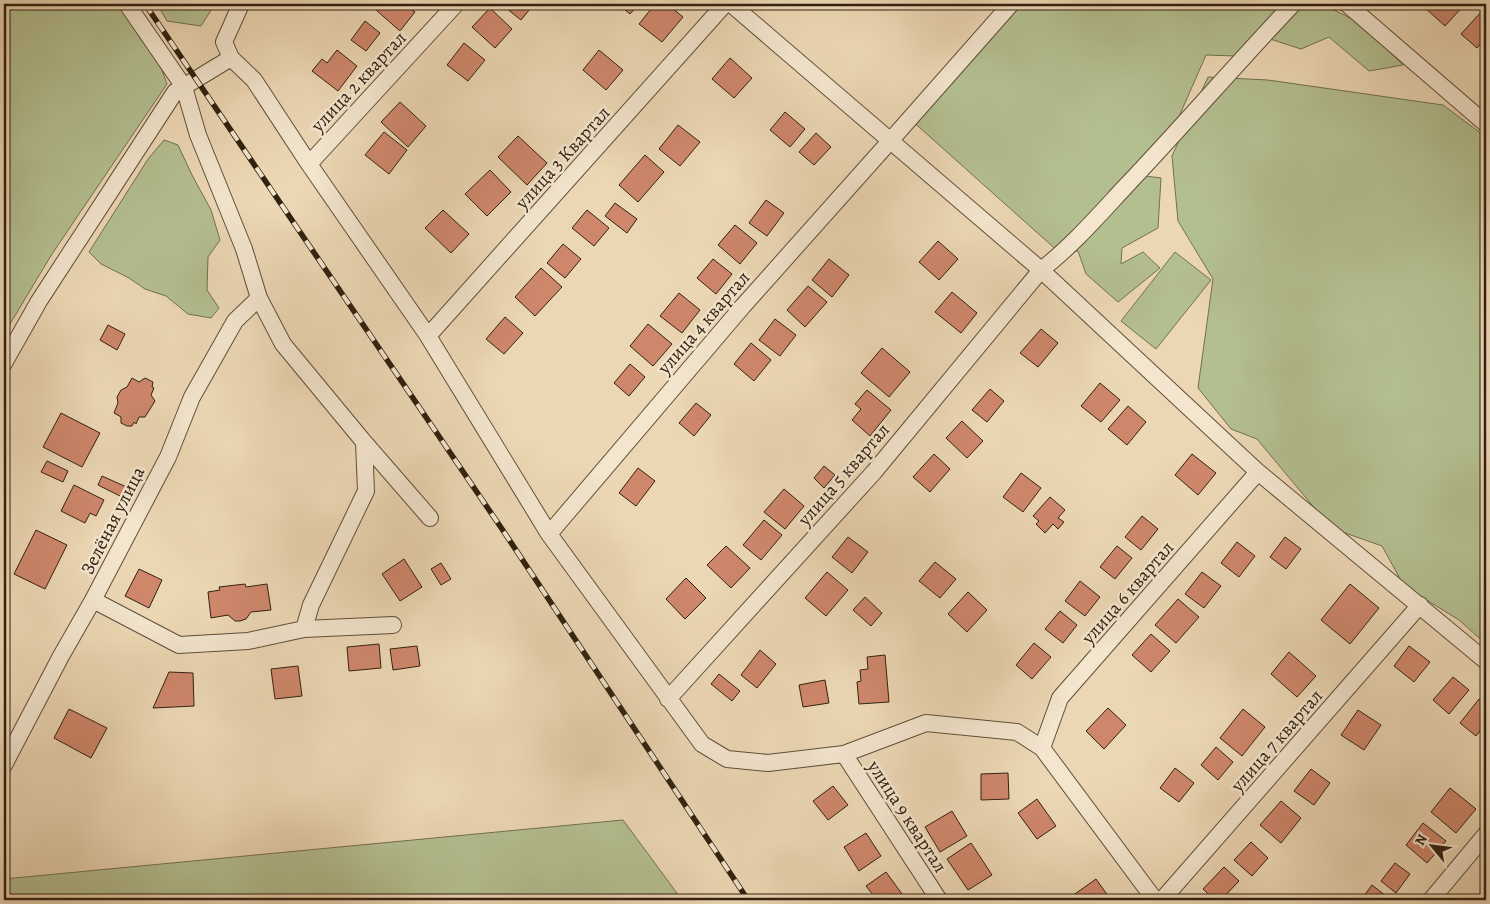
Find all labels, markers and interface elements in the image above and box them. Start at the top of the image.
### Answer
street label: улица 2 квартал [304,26,412,139]
street label: улица 3 Квартал [509,100,616,216]
street label: улица 4 квартал [651,265,756,381]
street label: улица 5 квартал [791,418,896,532]
street label: Зелёная улица [75,462,151,579]
street label: улица 6 квартал [1075,535,1180,651]
street label: улица 7 квартал [1224,684,1329,798]
street label: улица 9 квартал [861,755,953,878]
north arrow [1408,822,1458,872]
text: N [1410,831,1432,849]

